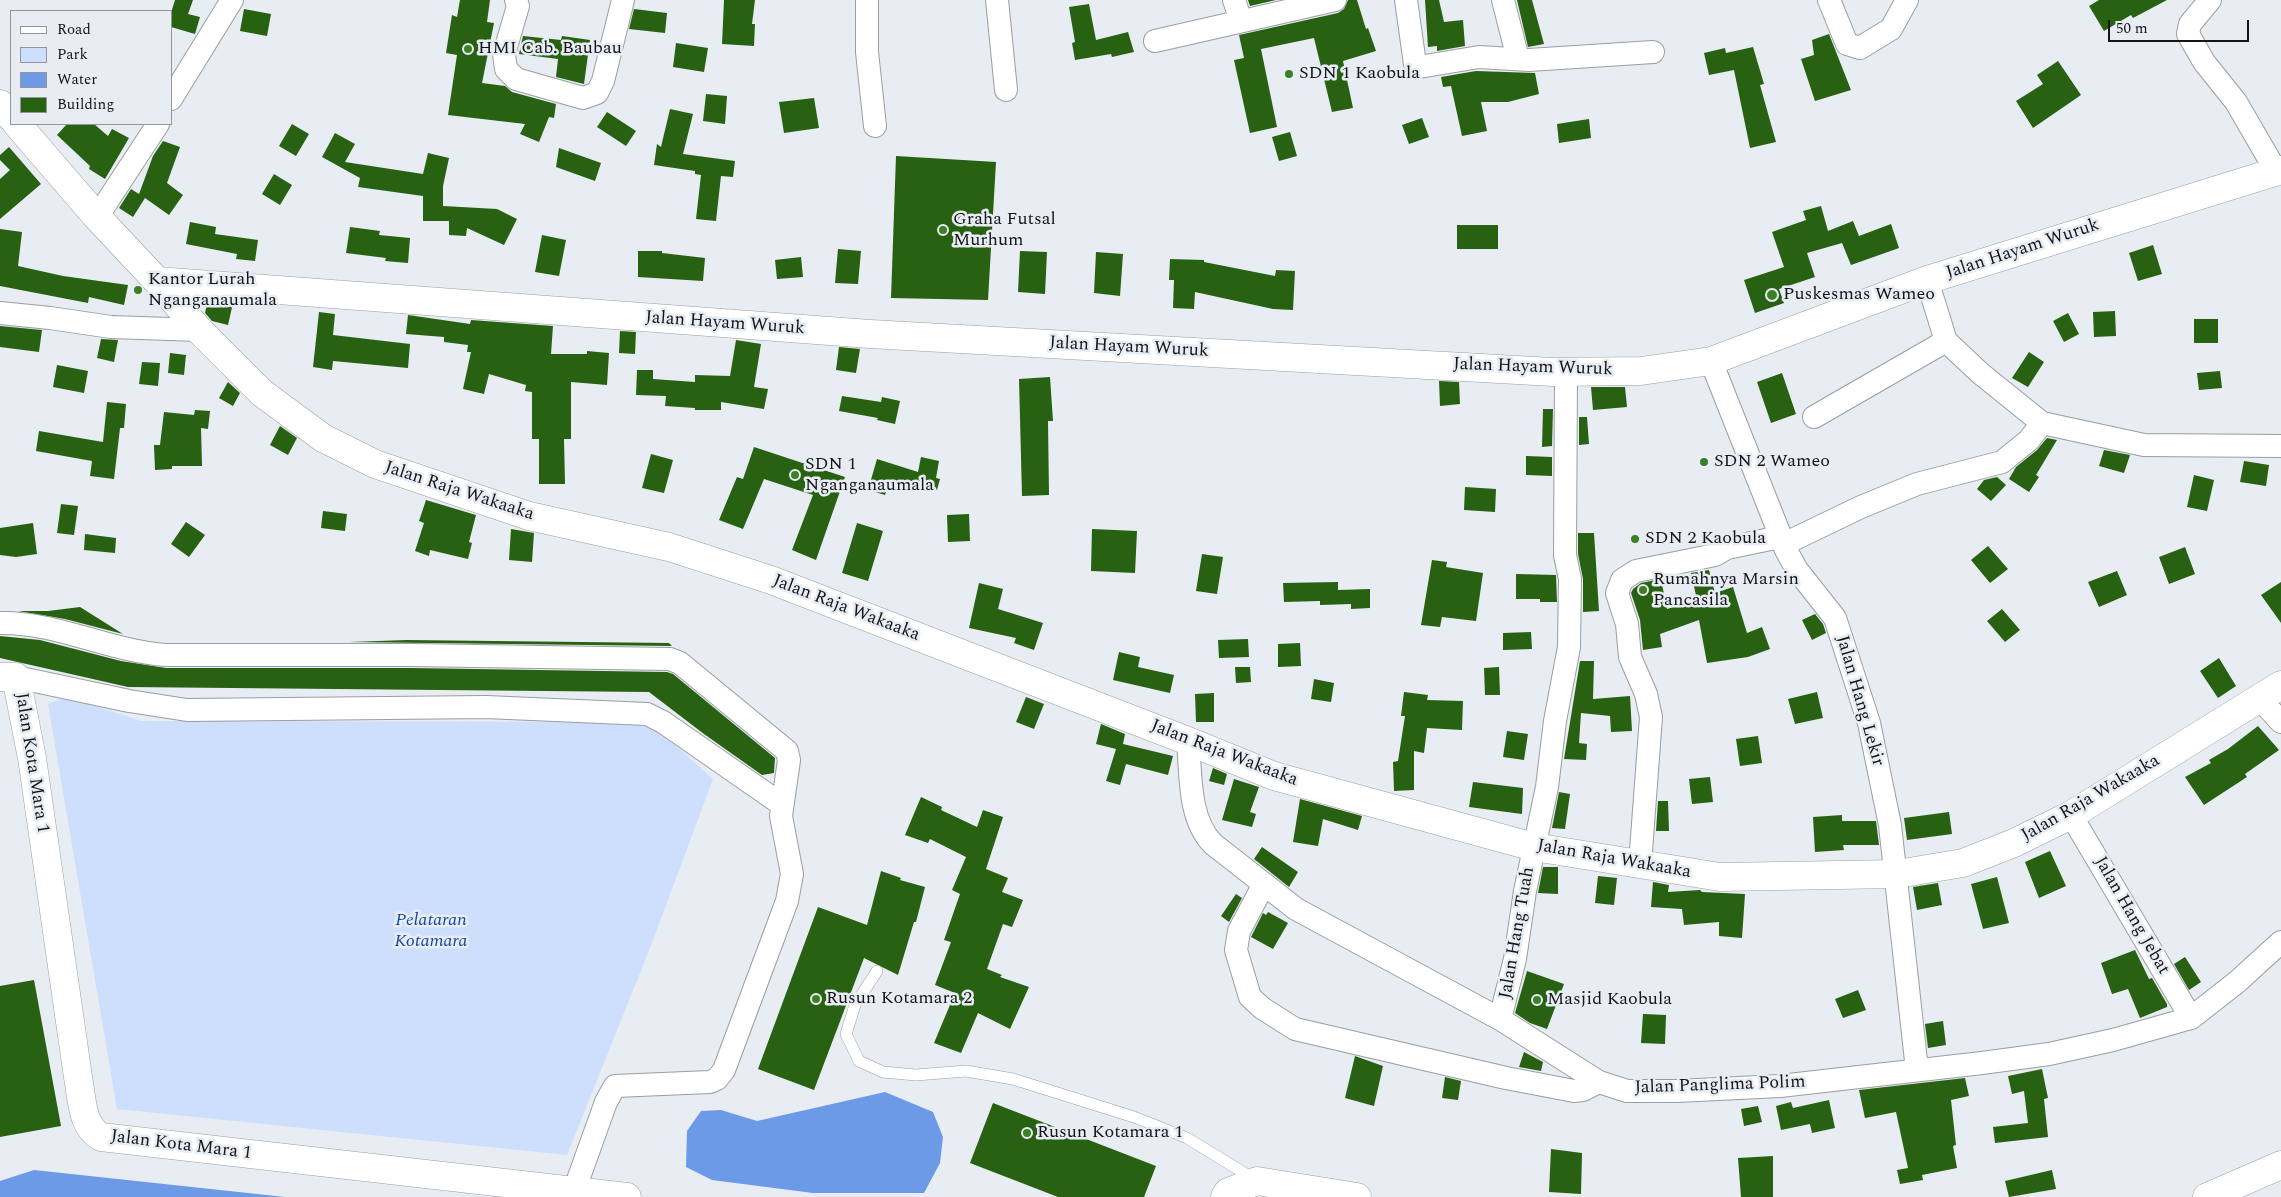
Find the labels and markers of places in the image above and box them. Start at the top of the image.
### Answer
place label: HMI Cab. Baubau [478,38,622,60]
marker: HMI Cab. Baubau [462,43,474,55]
place label: SDN 1 Kaobula [1299,63,1420,85]
marker: SDN 1 Kaobula [1283,68,1295,80]
place label: Graha Futsal Murhum [953,209,1056,252]
marker: Graha Futsal Murhum [937,224,949,236]
place label: Kantor Lurah Nganganaumala [148,269,277,312]
marker: Kantor Lurah Nganganaumala [132,284,144,296]
place label: Puskesmas Wameo [1783,284,1935,306]
marker: Puskesmas Wameo [1765,288,1779,302]
place label: SDN 2 Wameo [1714,451,1830,473]
place label: SDN 1 Nganganaumala [805,454,934,496]
marker: SDN 2 Wameo [1698,456,1710,468]
marker: SDN 1 Nganganaumala [789,469,801,481]
place label: SDN 2 Kaobula [1645,528,1766,550]
marker: SDN 2 Kaobula [1629,533,1641,545]
place label: Rumahnya Marsin Pancasila [1653,569,1799,612]
marker: Rumahnya Marsin Pancasila [1637,584,1649,596]
place label: Rusun Kotamara 2 [826,988,972,1010]
place label: Masjid Kaobula [1547,989,1672,1011]
marker: Rusun Kotamara 2 [810,993,822,1005]
marker: Masjid Kaobula [1531,994,1543,1006]
place label: Rusun Kotamara 1 [1037,1122,1183,1144]
marker: Rusun Kotamara 1 [1021,1127,1033,1139]

